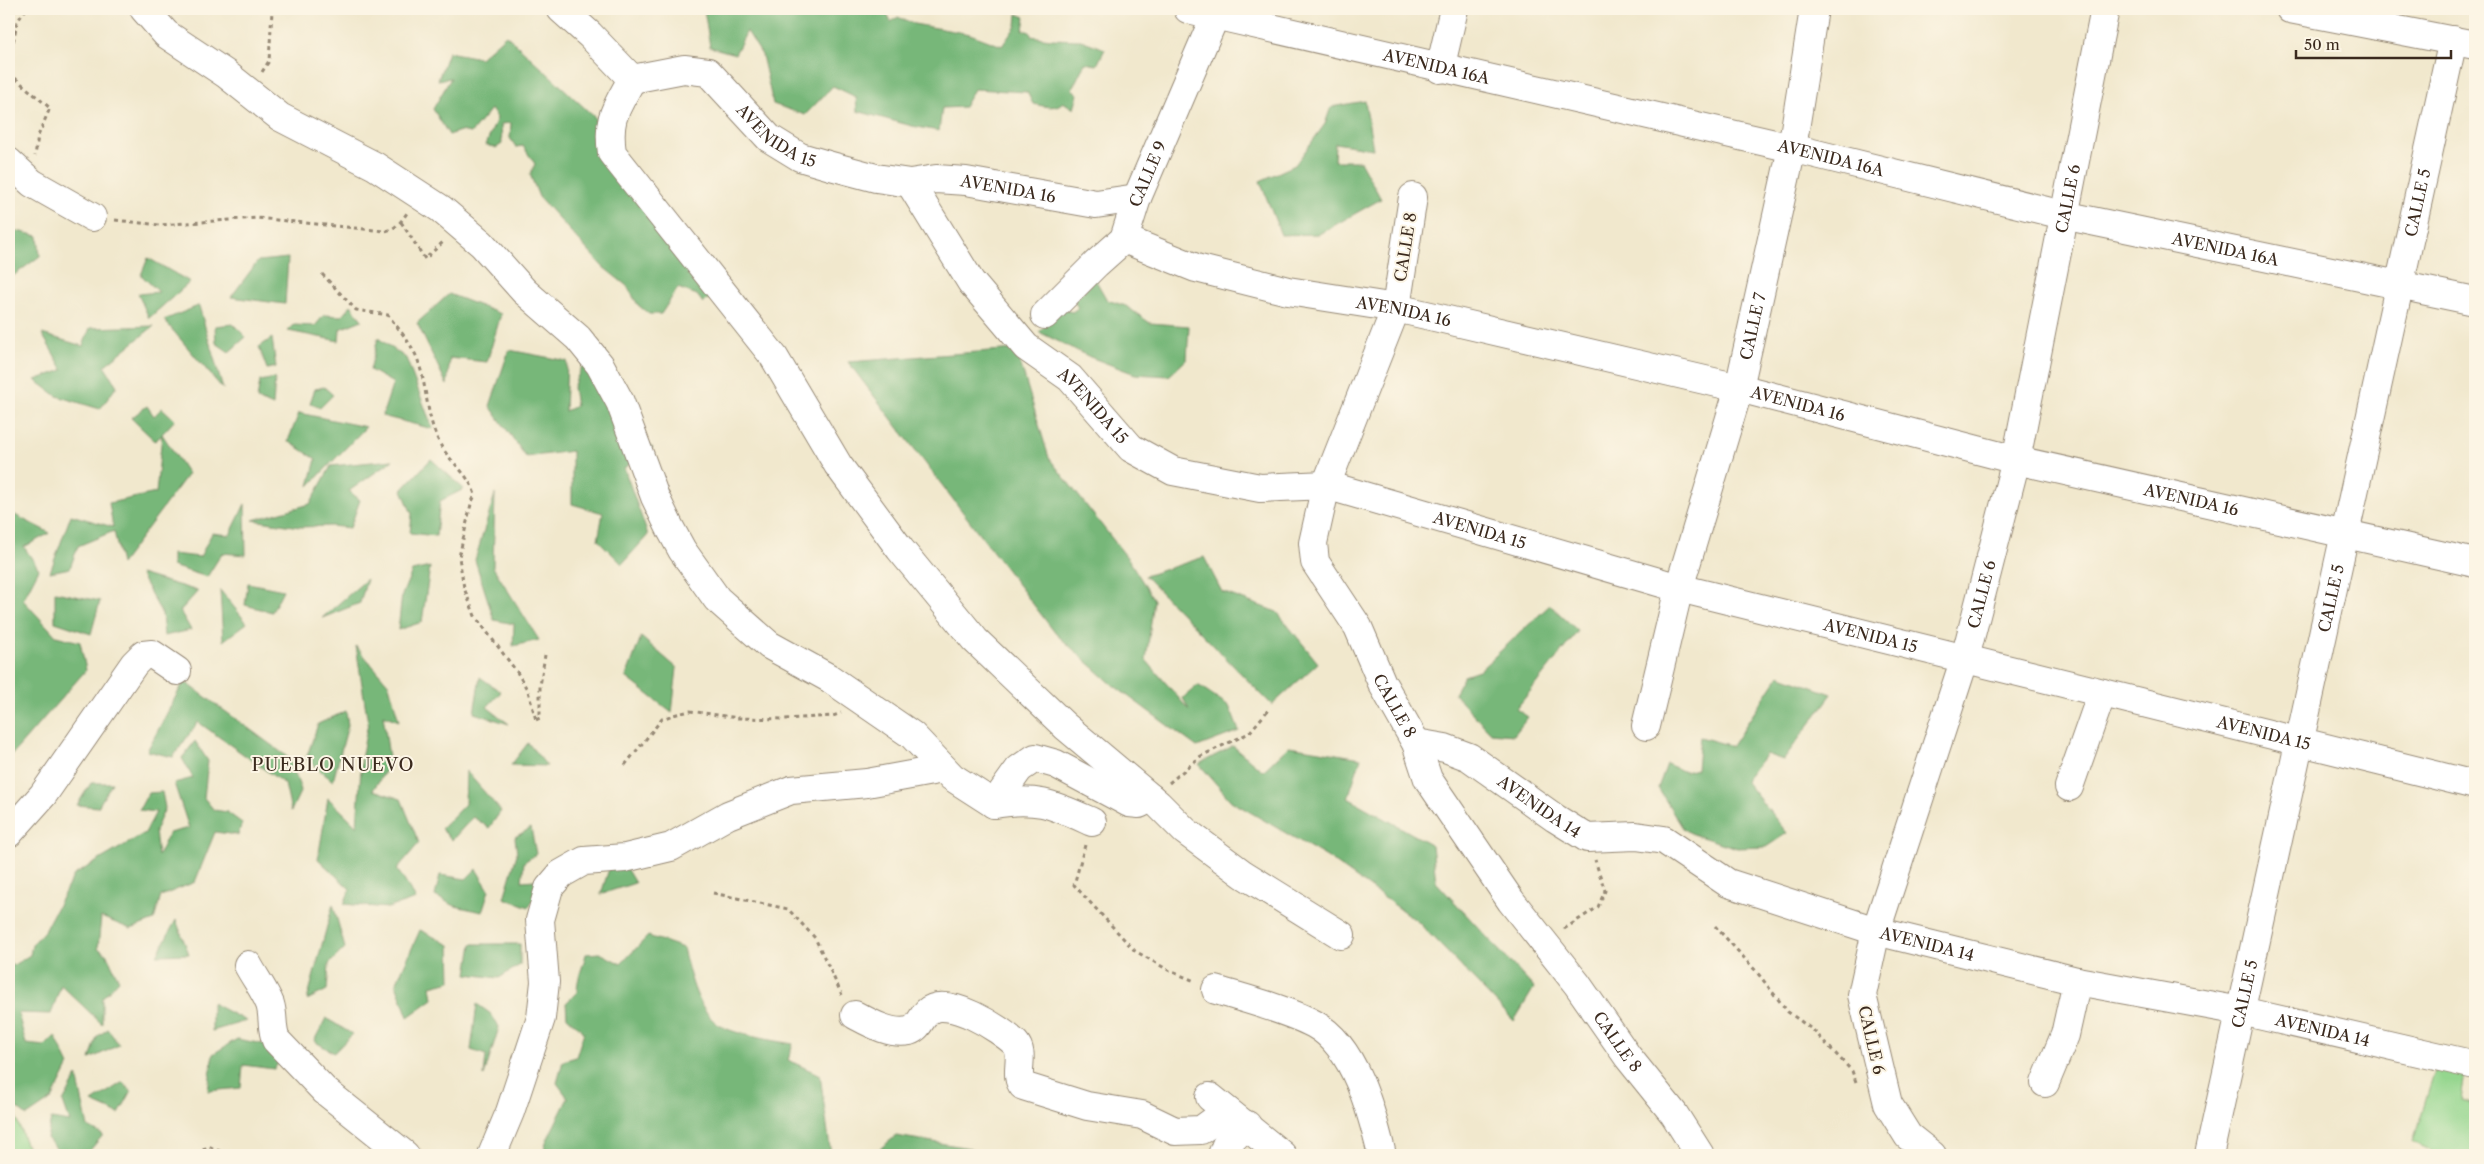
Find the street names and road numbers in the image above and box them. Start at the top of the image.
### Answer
street label: AVENIDA 16A [1380,44,1493,88]
street label: AVENIDA 15 [732,99,819,171]
street label: AVENIDA 16A [1775,135,1887,181]
street label: CALLE 9 [1125,138,1170,209]
street label: CALLE 6 [2051,162,2084,235]
street label: CALLE 5 [2400,167,2435,238]
street label: AVENIDA 16 [958,170,1058,207]
street label: CALLE 8 [1390,211,1420,283]
street label: AVENIDA 16A [2169,228,2282,270]
street label: CALLE 7 [1736,291,1770,362]
street label: AVENIDA 16 [1354,292,1453,331]
street label: AVENIDA 15 [1053,362,1133,448]
street label: AVENIDA 16 [1748,381,1847,425]
street label: AVENIDA 16 [2141,479,2241,520]
street label: AVENIDA 15 [1430,507,1529,553]
street label: CALLE 6 [1963,558,2000,630]
street label: CALLE 5 [2314,562,2348,634]
street label: AVENIDA 15 [1821,614,1920,657]
street label: CALLE 8 [1369,671,1421,741]
street label: AVENIDA 15 [2214,711,2313,754]
street label: AVENIDA 14 [1493,770,1585,842]
street label: AVENIDA 14 [1877,922,1976,965]
street label: CALLE 5 [2227,958,2261,1030]
street label: CALLE 6 [1854,1004,1890,1076]
street label: CALLE 8 [1589,1007,1646,1076]
street label: AVENIDA 14 [2273,1009,2372,1050]

